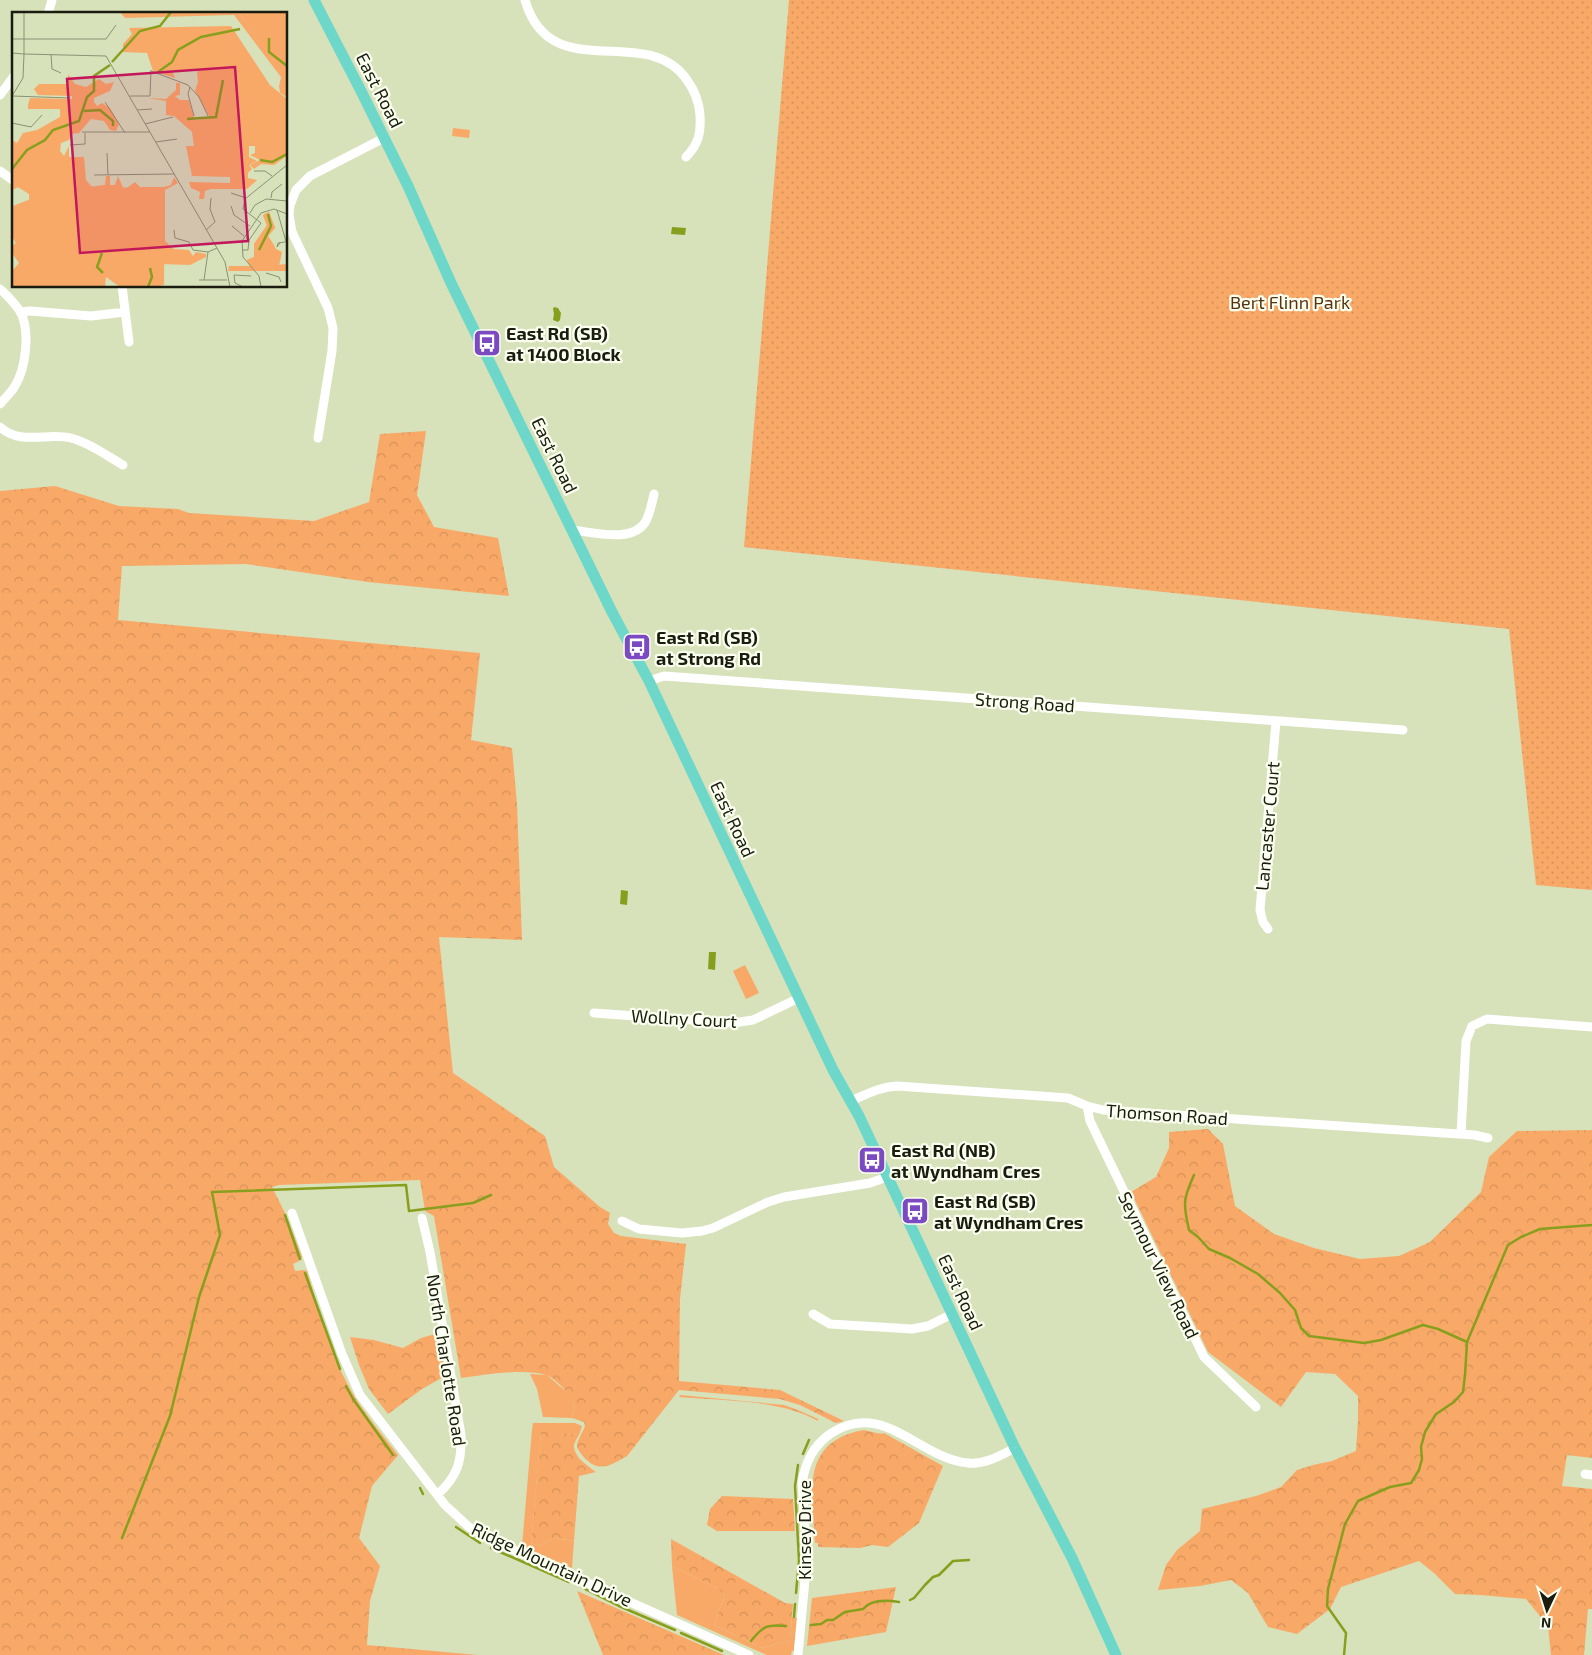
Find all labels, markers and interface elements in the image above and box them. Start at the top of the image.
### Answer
inset map [12,12,288,288]
street label: East Road [352,49,408,131]
park label: Bert Flinn Park [1230,291,1350,313]
place label: East Rd (SB) at 1400 Block [506,322,621,365]
bus stop icon: East Rd (SB) at 1400 Block [472,328,502,358]
street label: East Road [527,414,583,496]
place label: East Rd (SB) at Strong Rd [656,626,761,669]
bus stop icon: East Rd (SB) at Strong Rd [622,632,652,662]
street label: Strong Road [974,688,1076,716]
street label: Lancaster Court [1250,760,1284,892]
street label: East Road [706,777,760,861]
street label: Wollny Court [630,1004,738,1032]
street label: Thomson Road [1105,1099,1229,1129]
place label: East Rd (NB) at Wyndham Cres [891,1139,1040,1182]
bus stop icon: East Rd (NB) at Wyndham Cres [857,1145,887,1175]
street label: Seymour View Road [1114,1188,1204,1342]
place label: East Rd (SB) at Wyndham Cres [934,1190,1083,1233]
bus stop icon: East Rd (SB) at Wyndham Cres [900,1196,930,1226]
street label: East Road [934,1250,988,1334]
street label: North Charlotte Road [423,1273,471,1447]
street label: Kinsey Drive [793,1480,815,1580]
street label: Ridge Mountain Drive [468,1517,636,1611]
north arrow [1522,1585,1572,1635]
text: N [1540,1615,1552,1632]

